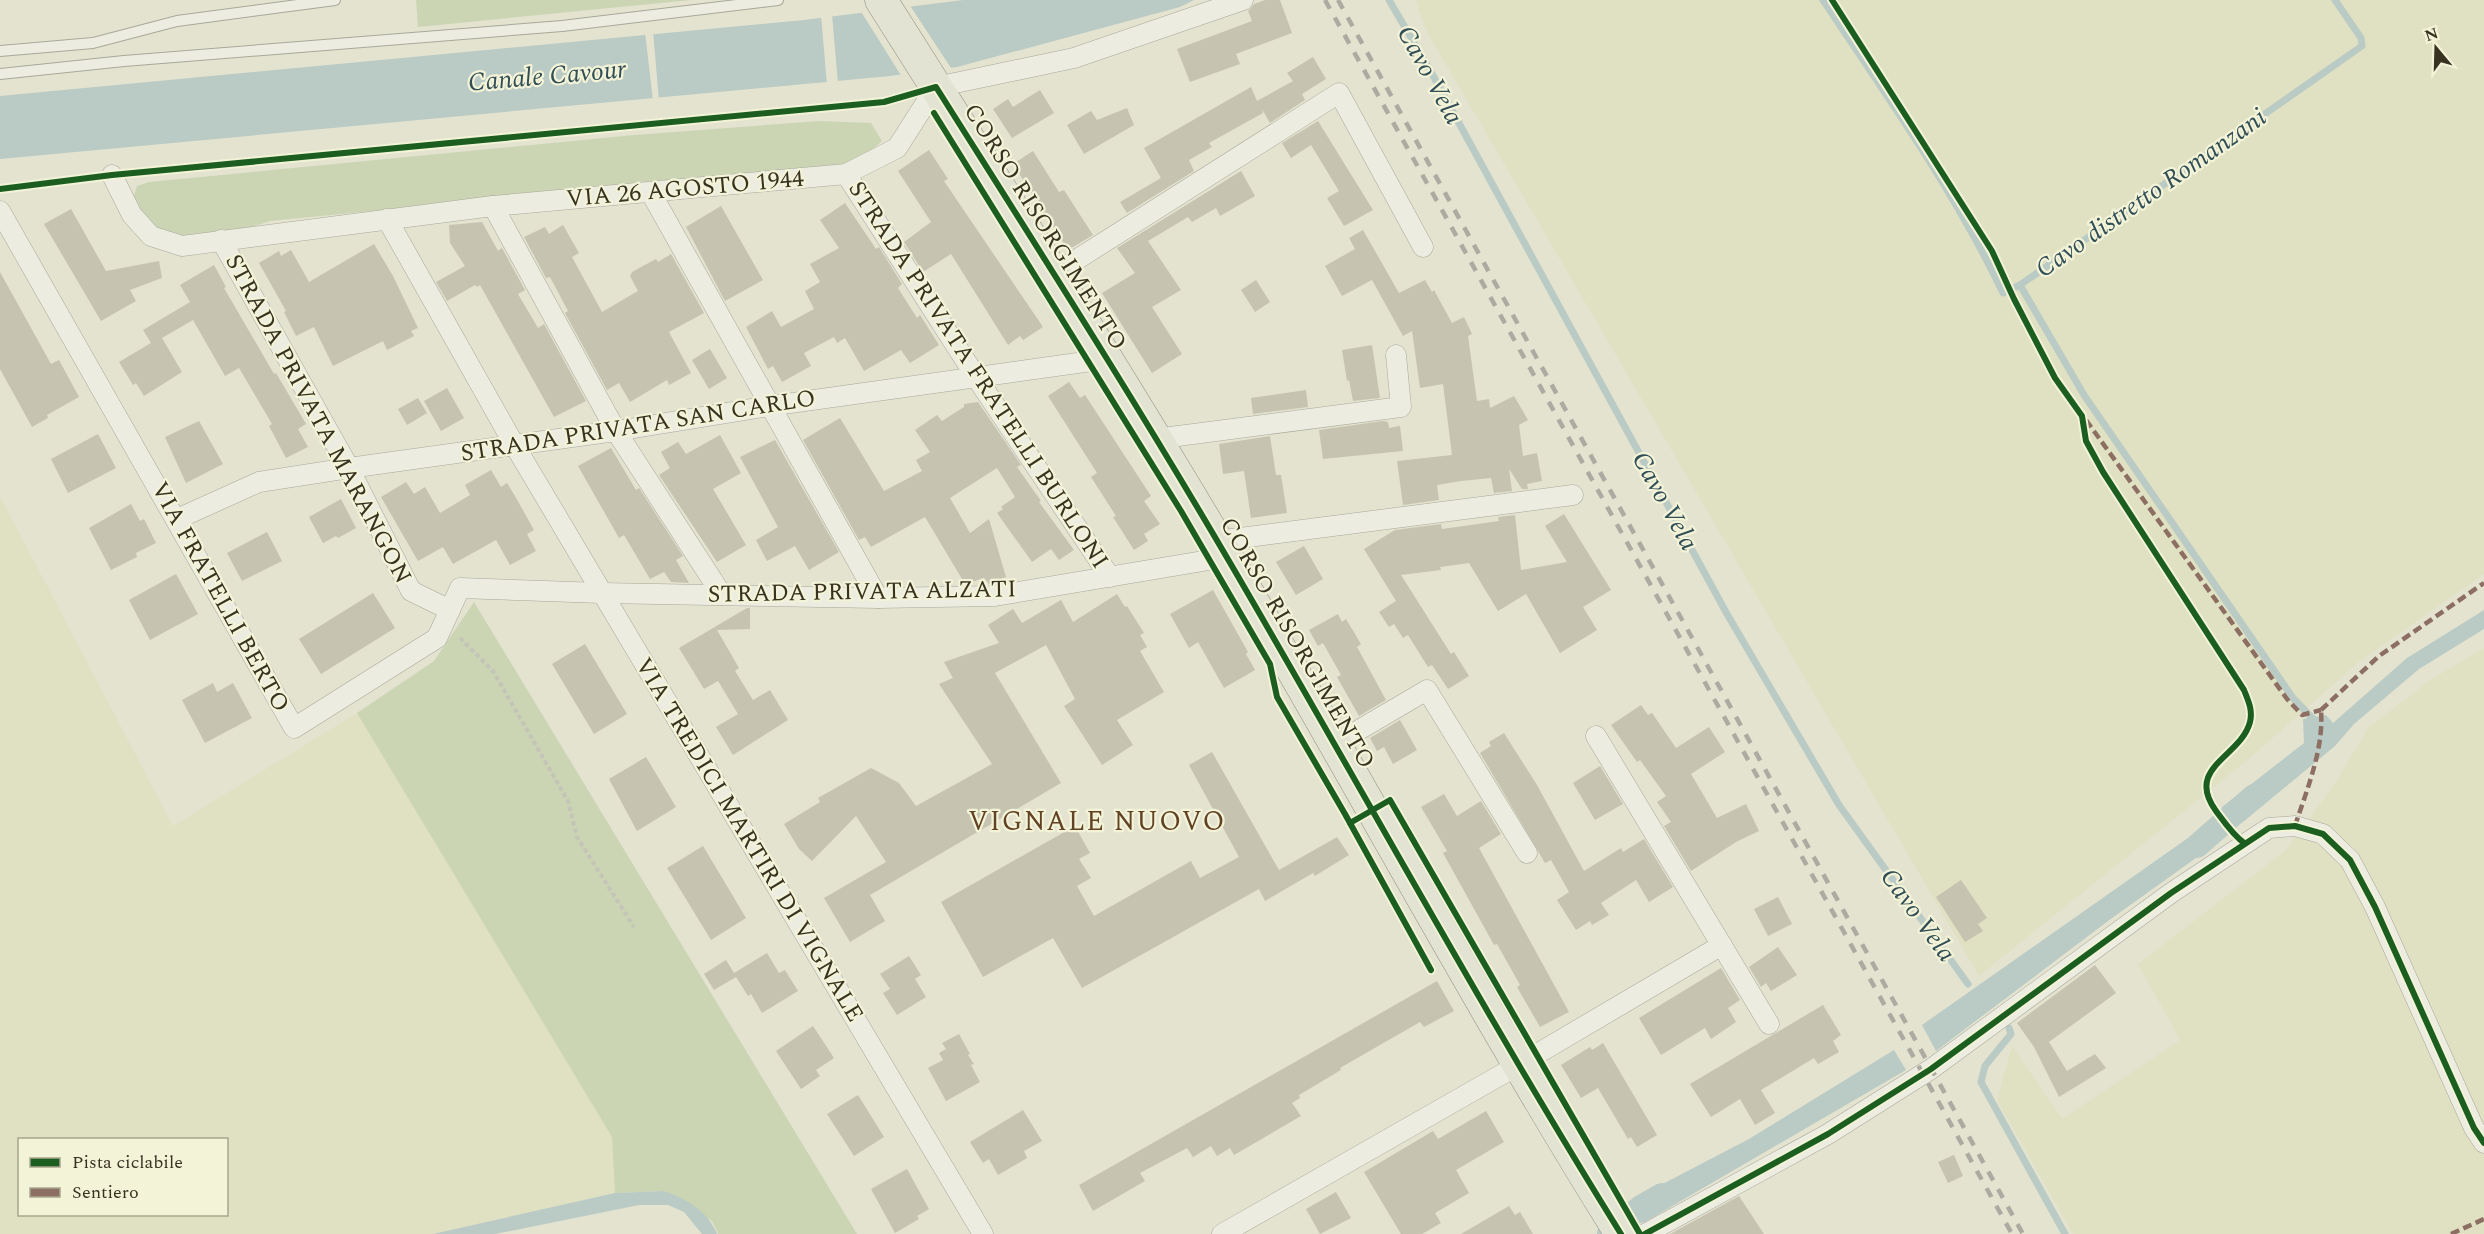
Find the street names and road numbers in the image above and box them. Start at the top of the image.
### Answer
street label: CORSO RISORGIMENTO [954,97,1136,357]
street label: VIA 26 AGOSTO 1944 [565,161,805,217]
street label: STRADA PRIVATA FRATELLI BURLONI [839,174,1117,576]
street label: STRADA PRIVATA MARANGON [216,248,420,590]
street label: STRADA PRIVATA SAN CARLO [458,380,818,472]
street label: VIA FRATELLI BERTO [142,475,298,719]
street label: CORSO RISORGIMENTO [1210,511,1384,775]
street label: STRADA PRIVATA ALZATI [707,571,1017,613]
street label: VIA TREDICI MARTIRI DI VIGNALE [626,651,872,1029]

